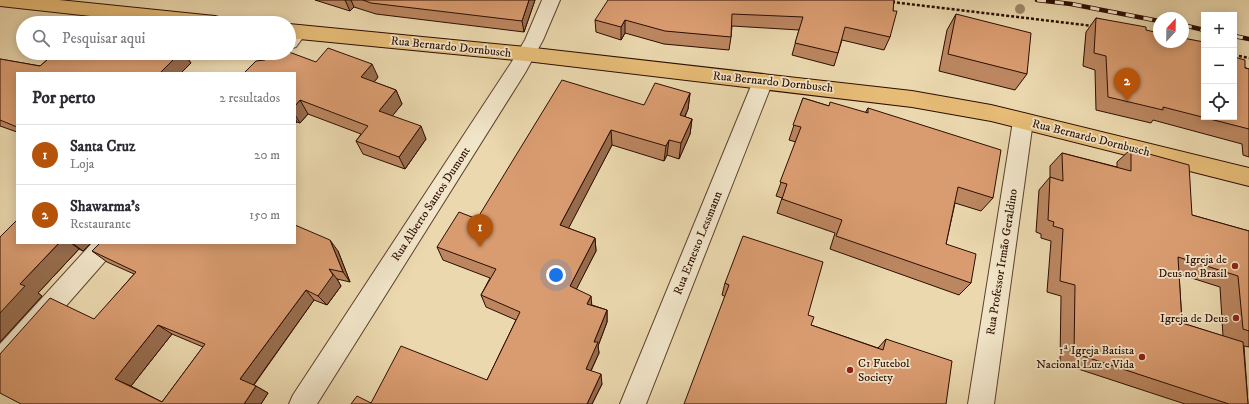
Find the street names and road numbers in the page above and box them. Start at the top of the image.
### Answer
street label: Rua Bernardo Dornbusch [390,33,513,61]
street label: Rua Bernardo Dornbusch [712,68,835,96]
street label: Rua Bernardo Dornbusch [1030,116,1152,160]
street label: Rua Alberto Santos Dumont [388,144,474,264]
street label: Rua Ernesto Lessmann [670,188,726,297]
street label: Rua Professor Irmão Geraldino [983,188,1021,336]

